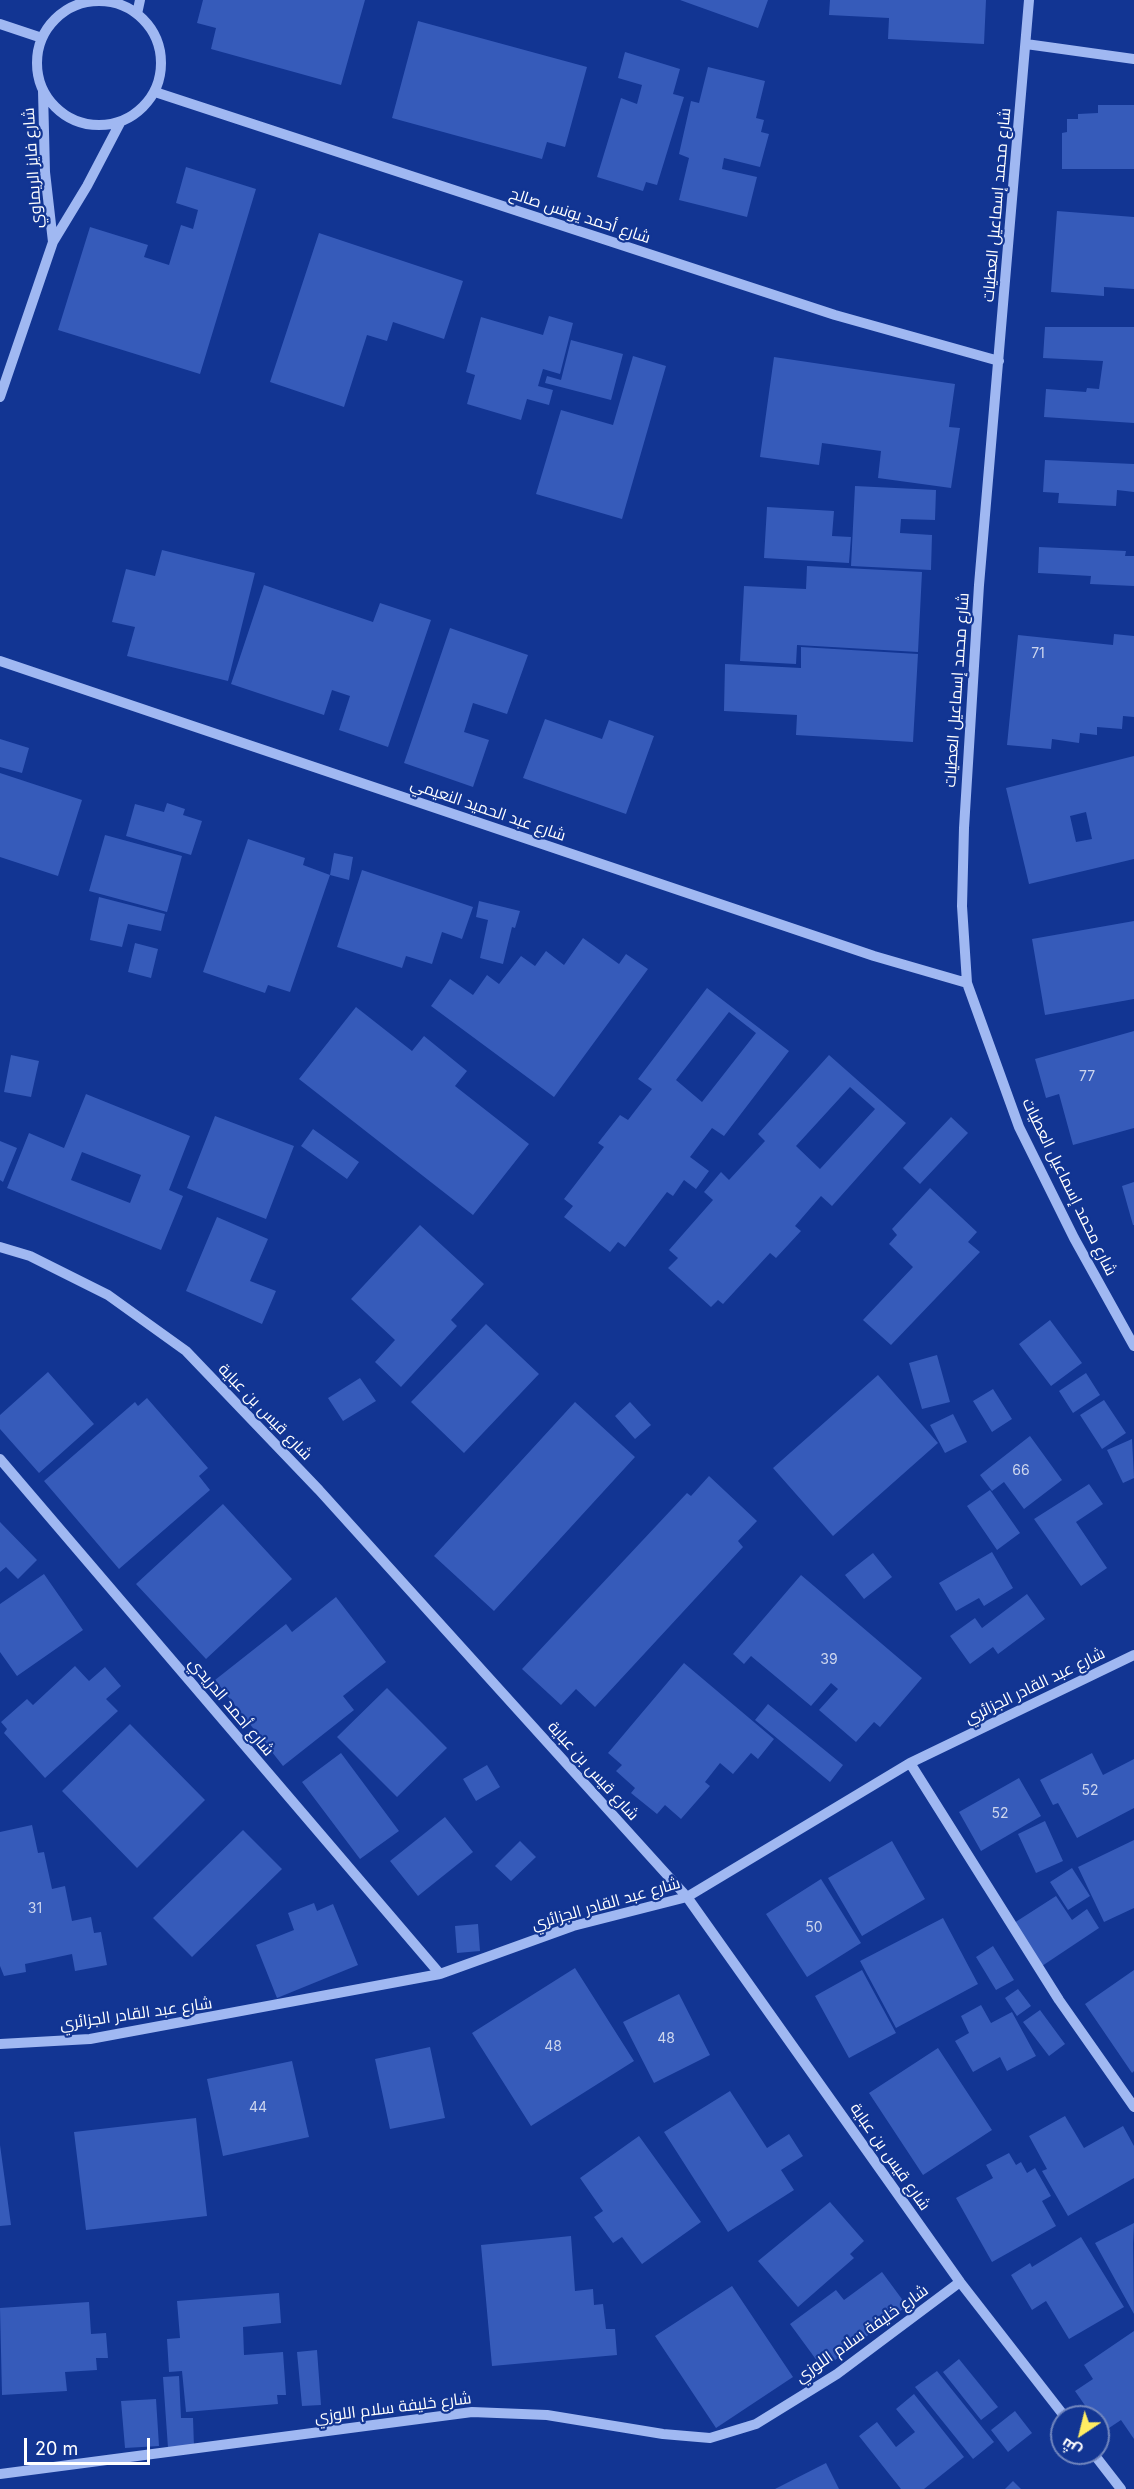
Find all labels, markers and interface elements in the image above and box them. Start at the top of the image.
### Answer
street label: شارع فايز الريماوي [19,107,47,229]
street label: شارع محمد إسماعيل العطيات [979,107,1015,303]
street label: شارع أحمد يونس صالح [507,184,653,248]
street label: شارع محمد إسماعيل العطيات [941,592,973,788]
house number: 71 [1031,646,1045,662]
street label: شارع عبد الحميد النعيمي [408,774,568,846]
house number: 77 [1079,1069,1095,1085]
street label: شارع محمد إسماعيل العطيات [1018,1095,1120,1279]
street label: شارع قيس بن عباية [214,1360,316,1464]
house number: 66 [1012,1463,1030,1479]
street label: شارع عبد القادر الجزائري [962,1644,1108,1728]
house number: 39 [820,1652,838,1668]
street label: شارع أحمد الدريدي [184,1654,278,1760]
street label: شارع قيس بن عباية [543,1717,643,1825]
house number: 52 [1081,1783,1099,1799]
house number: 52 [991,1806,1009,1822]
street label: شارع عبد القادر الجزائري [529,1874,683,1934]
house number: 31 [28,1901,42,1917]
house number: 50 [805,1920,823,1936]
street label: شارع عبد القادر الجزائري [59,1994,213,2034]
house number: 48 [657,2031,675,2047]
house number: 48 [544,2039,562,2055]
house number: 44 [249,2100,267,2116]
street label: شارع قيس بن عباية [846,2100,934,2214]
street label: شارع خليفة سلام اللوزي [792,2281,932,2387]
street label: شارع خليفة سلام اللوزي [313,2389,473,2427]
north arrow [1050,2405,1110,2465]
scale bar [27,2426,153,2464]
text: ش [1057,2434,1085,2462]
text: 20 m [35,2438,78,2459]

